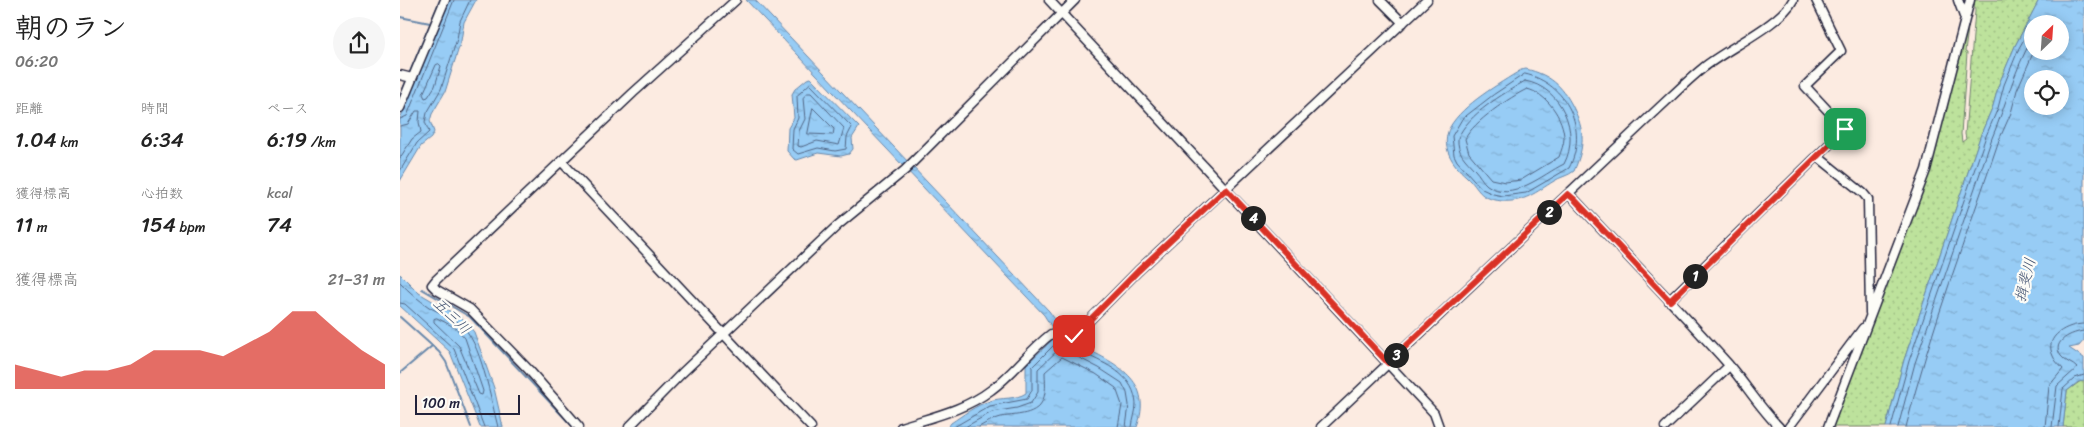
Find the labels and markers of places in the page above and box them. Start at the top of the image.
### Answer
pin [1824,108,1866,150]
pin: 2 [1536,200,1562,224]
pin: 4 [1240,206,1266,230]
pin: 1 [1682,264,1708,288]
pin [1053,315,1095,357]
pin: 3 [1384,342,1408,368]

